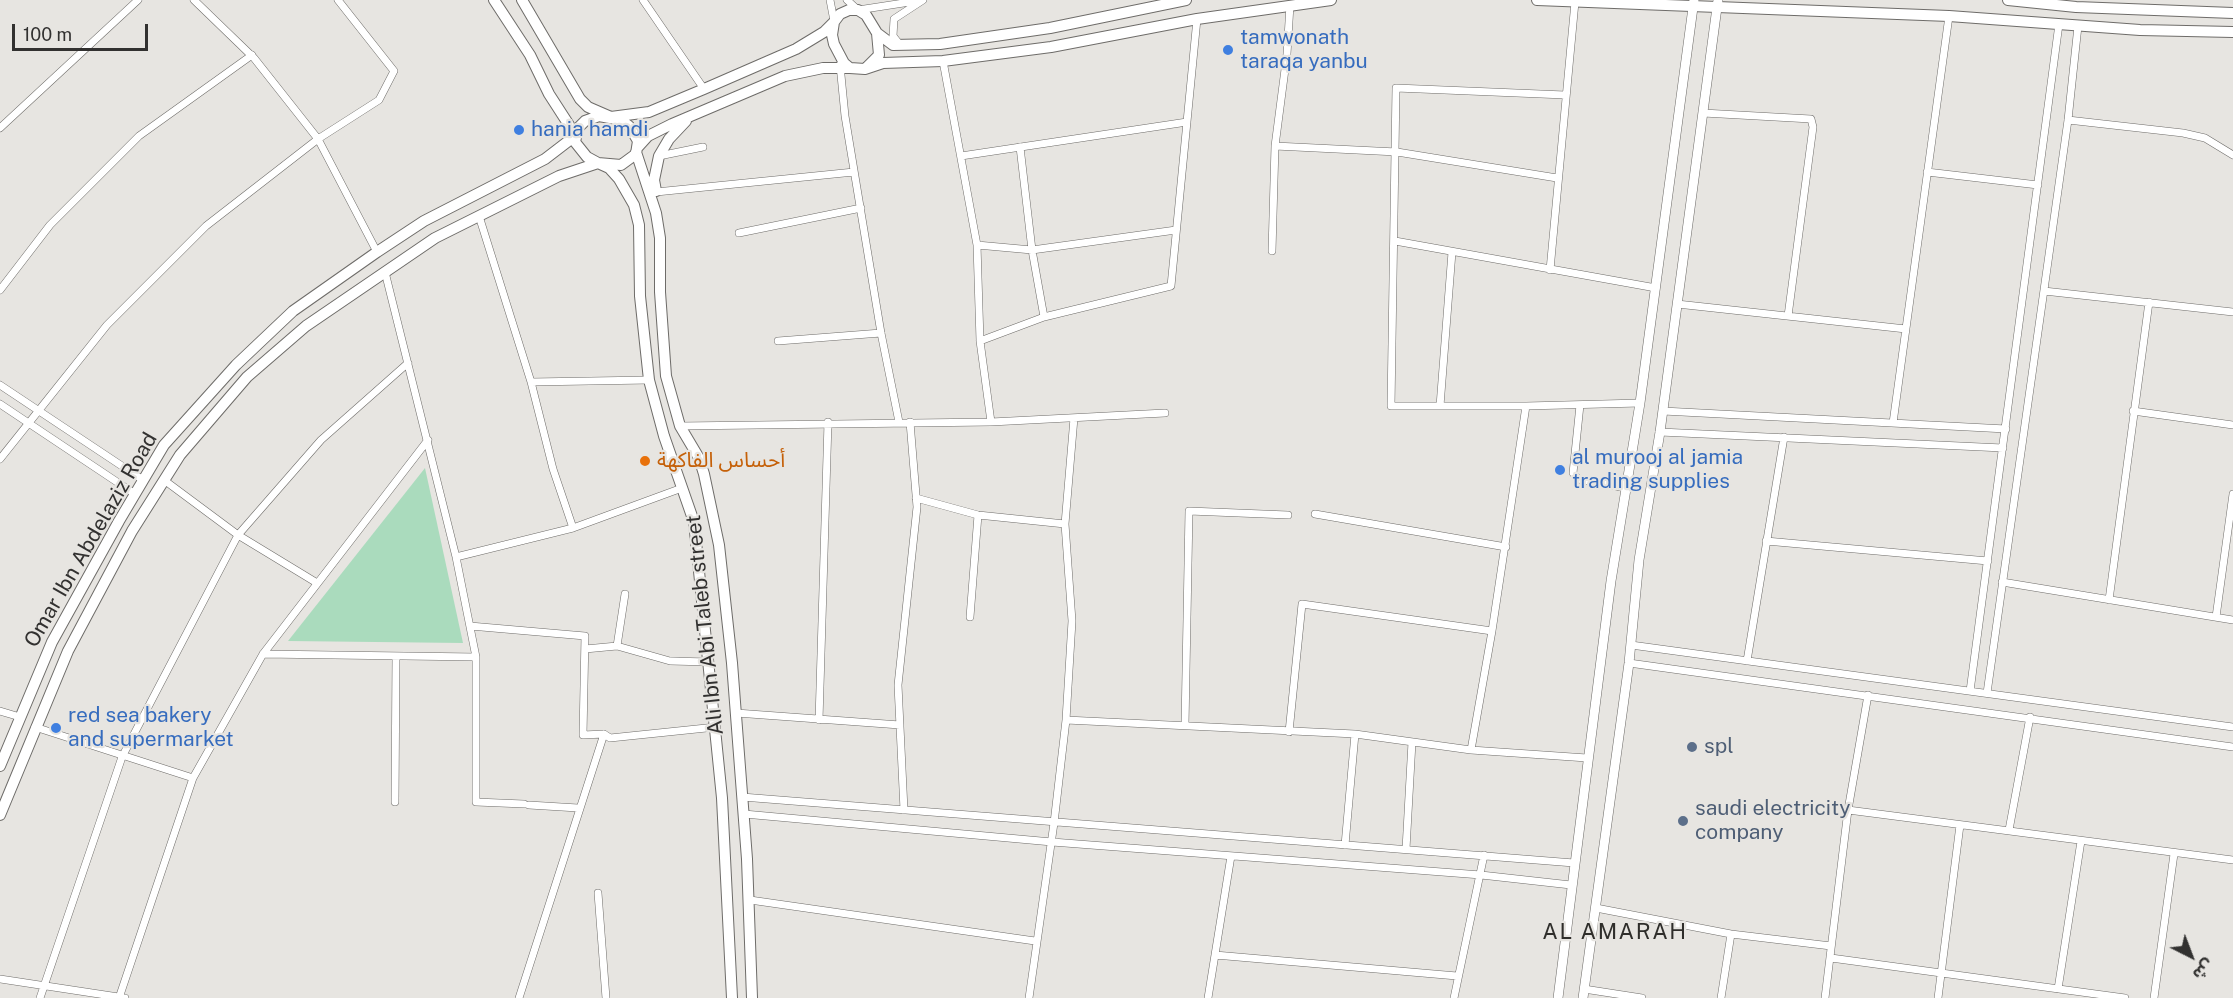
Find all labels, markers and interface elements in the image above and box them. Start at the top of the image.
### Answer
scale bar [15,12,152,50]
text: 100 m [23,24,72,45]
place label: tamwonath taraqa yanbu [1240,25,1368,75]
marker: tamwonath taraqa yanbu [1221,43,1235,57]
place label: hania hamdi [531,117,648,143]
marker: hania hamdi [512,123,526,137]
street label: Omar Ibn Abdelaziz Road [19,428,163,652]
place label: al murooj al jamia trading supplies [1572,445,1743,495]
place label: أحساس الفاكهة [657,448,785,474]
marker: أحساس الفاكهة [638,454,652,468]
marker: al murooj al jamia trading supplies [1553,463,1567,477]
street label: Ali Ibn Abi Taleb street [681,514,729,736]
place label: red sea bakery and supermarket [68,703,234,753]
marker: red sea bakery and supermarket [49,721,63,735]
place label: spl [1704,734,1733,760]
marker: spl [1685,740,1699,754]
place label: saudi electricity company [1695,796,1850,846]
marker: saudi electricity company [1676,814,1690,828]
district label: AL AMARAH [1542,919,1688,945]
north arrow [2161,926,2221,986]
text: ش [2189,955,2218,984]

